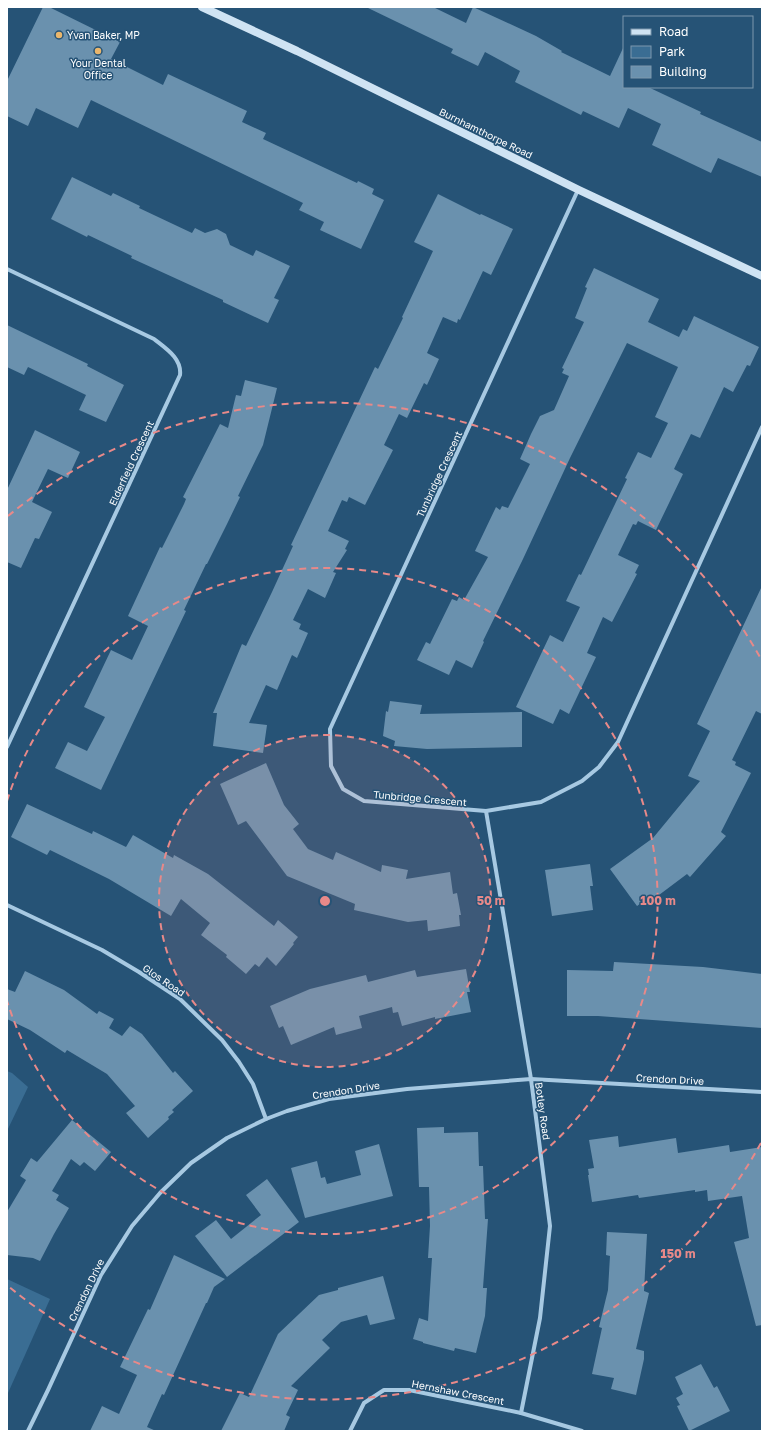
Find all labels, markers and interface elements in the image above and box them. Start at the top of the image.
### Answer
legend [623,16,753,88]
text: Road [659,24,688,39]
place label: Yvan Baker, MP [67,29,140,41]
marker: Yvan Baker, MP [54,30,64,40]
text: Park [659,44,685,59]
marker: Your Dental Office [93,46,103,56]
place label: Your Dental Office [70,57,126,81]
text: Building [659,64,707,79]
street label: Burnhamthorpe Road [437,105,535,161]
street label: Elderfield Crescent [106,419,156,507]
street label: Tunbridge Crescent [414,429,464,519]
street label: Tunbridge Crescent [373,788,467,808]
text: 50 m [477,893,505,908]
text: 100 m [640,893,676,908]
centre of rings [318,894,332,908]
street label: Glos Road [141,961,187,999]
street label: Crendon Drive [636,1071,705,1087]
street label: Crendon Drive [311,1079,381,1101]
street label: Botley Road [533,1081,553,1141]
text: 150 m [661,1246,695,1261]
street label: Crendon Drive [66,1257,106,1323]
street label: Hernshaw Crescent [411,1377,505,1407]

